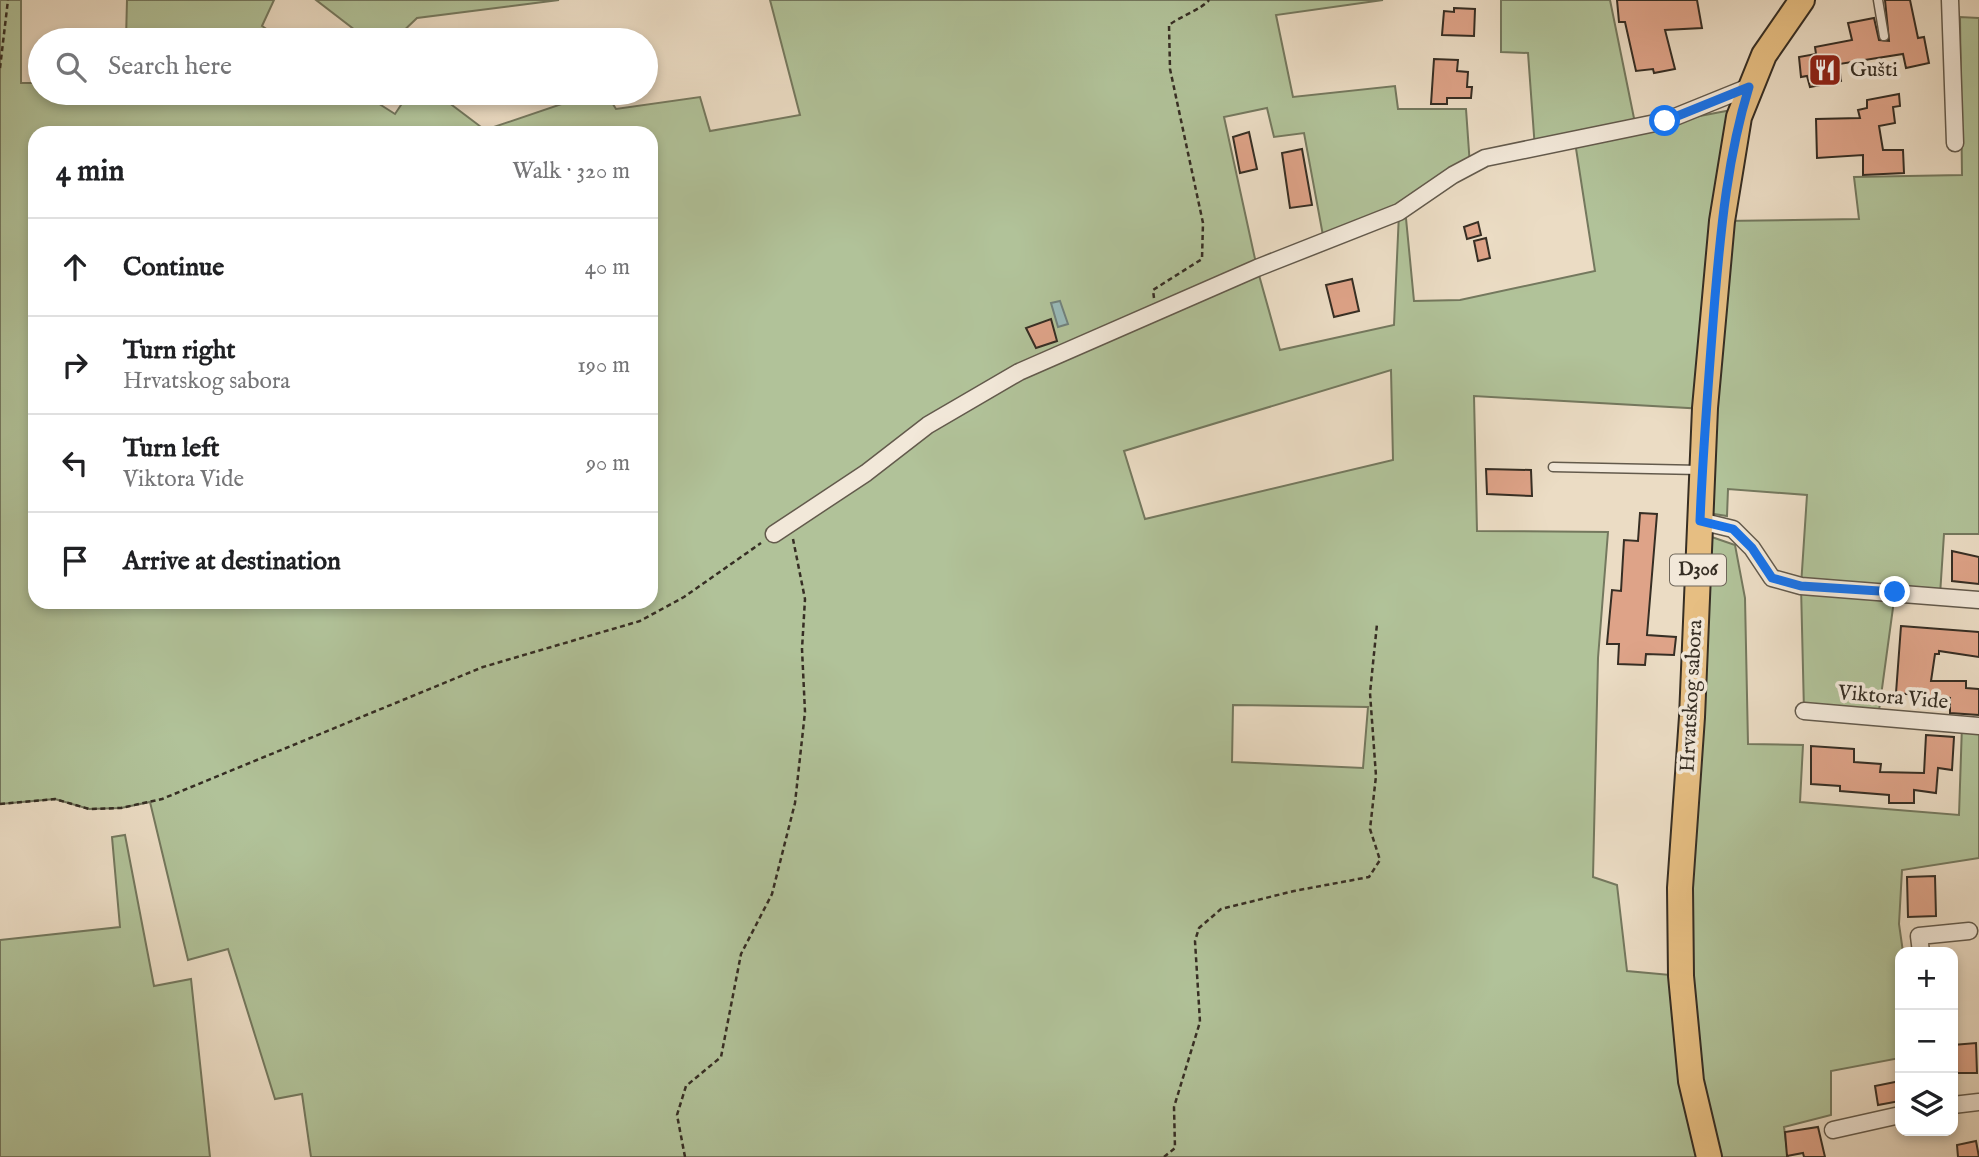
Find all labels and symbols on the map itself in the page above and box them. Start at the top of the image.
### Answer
restaurant icon: Gušti [1806,51,1844,89]
place label: Gušti [1850,57,1898,84]
route start [1649,105,1680,136]
road number: D306 [1670,554,1726,586]
route end [1879,576,1910,607]
street label: Hrvatskog sabora [1675,618,1710,773]
street label: Viktora Vide [1836,680,1950,716]

